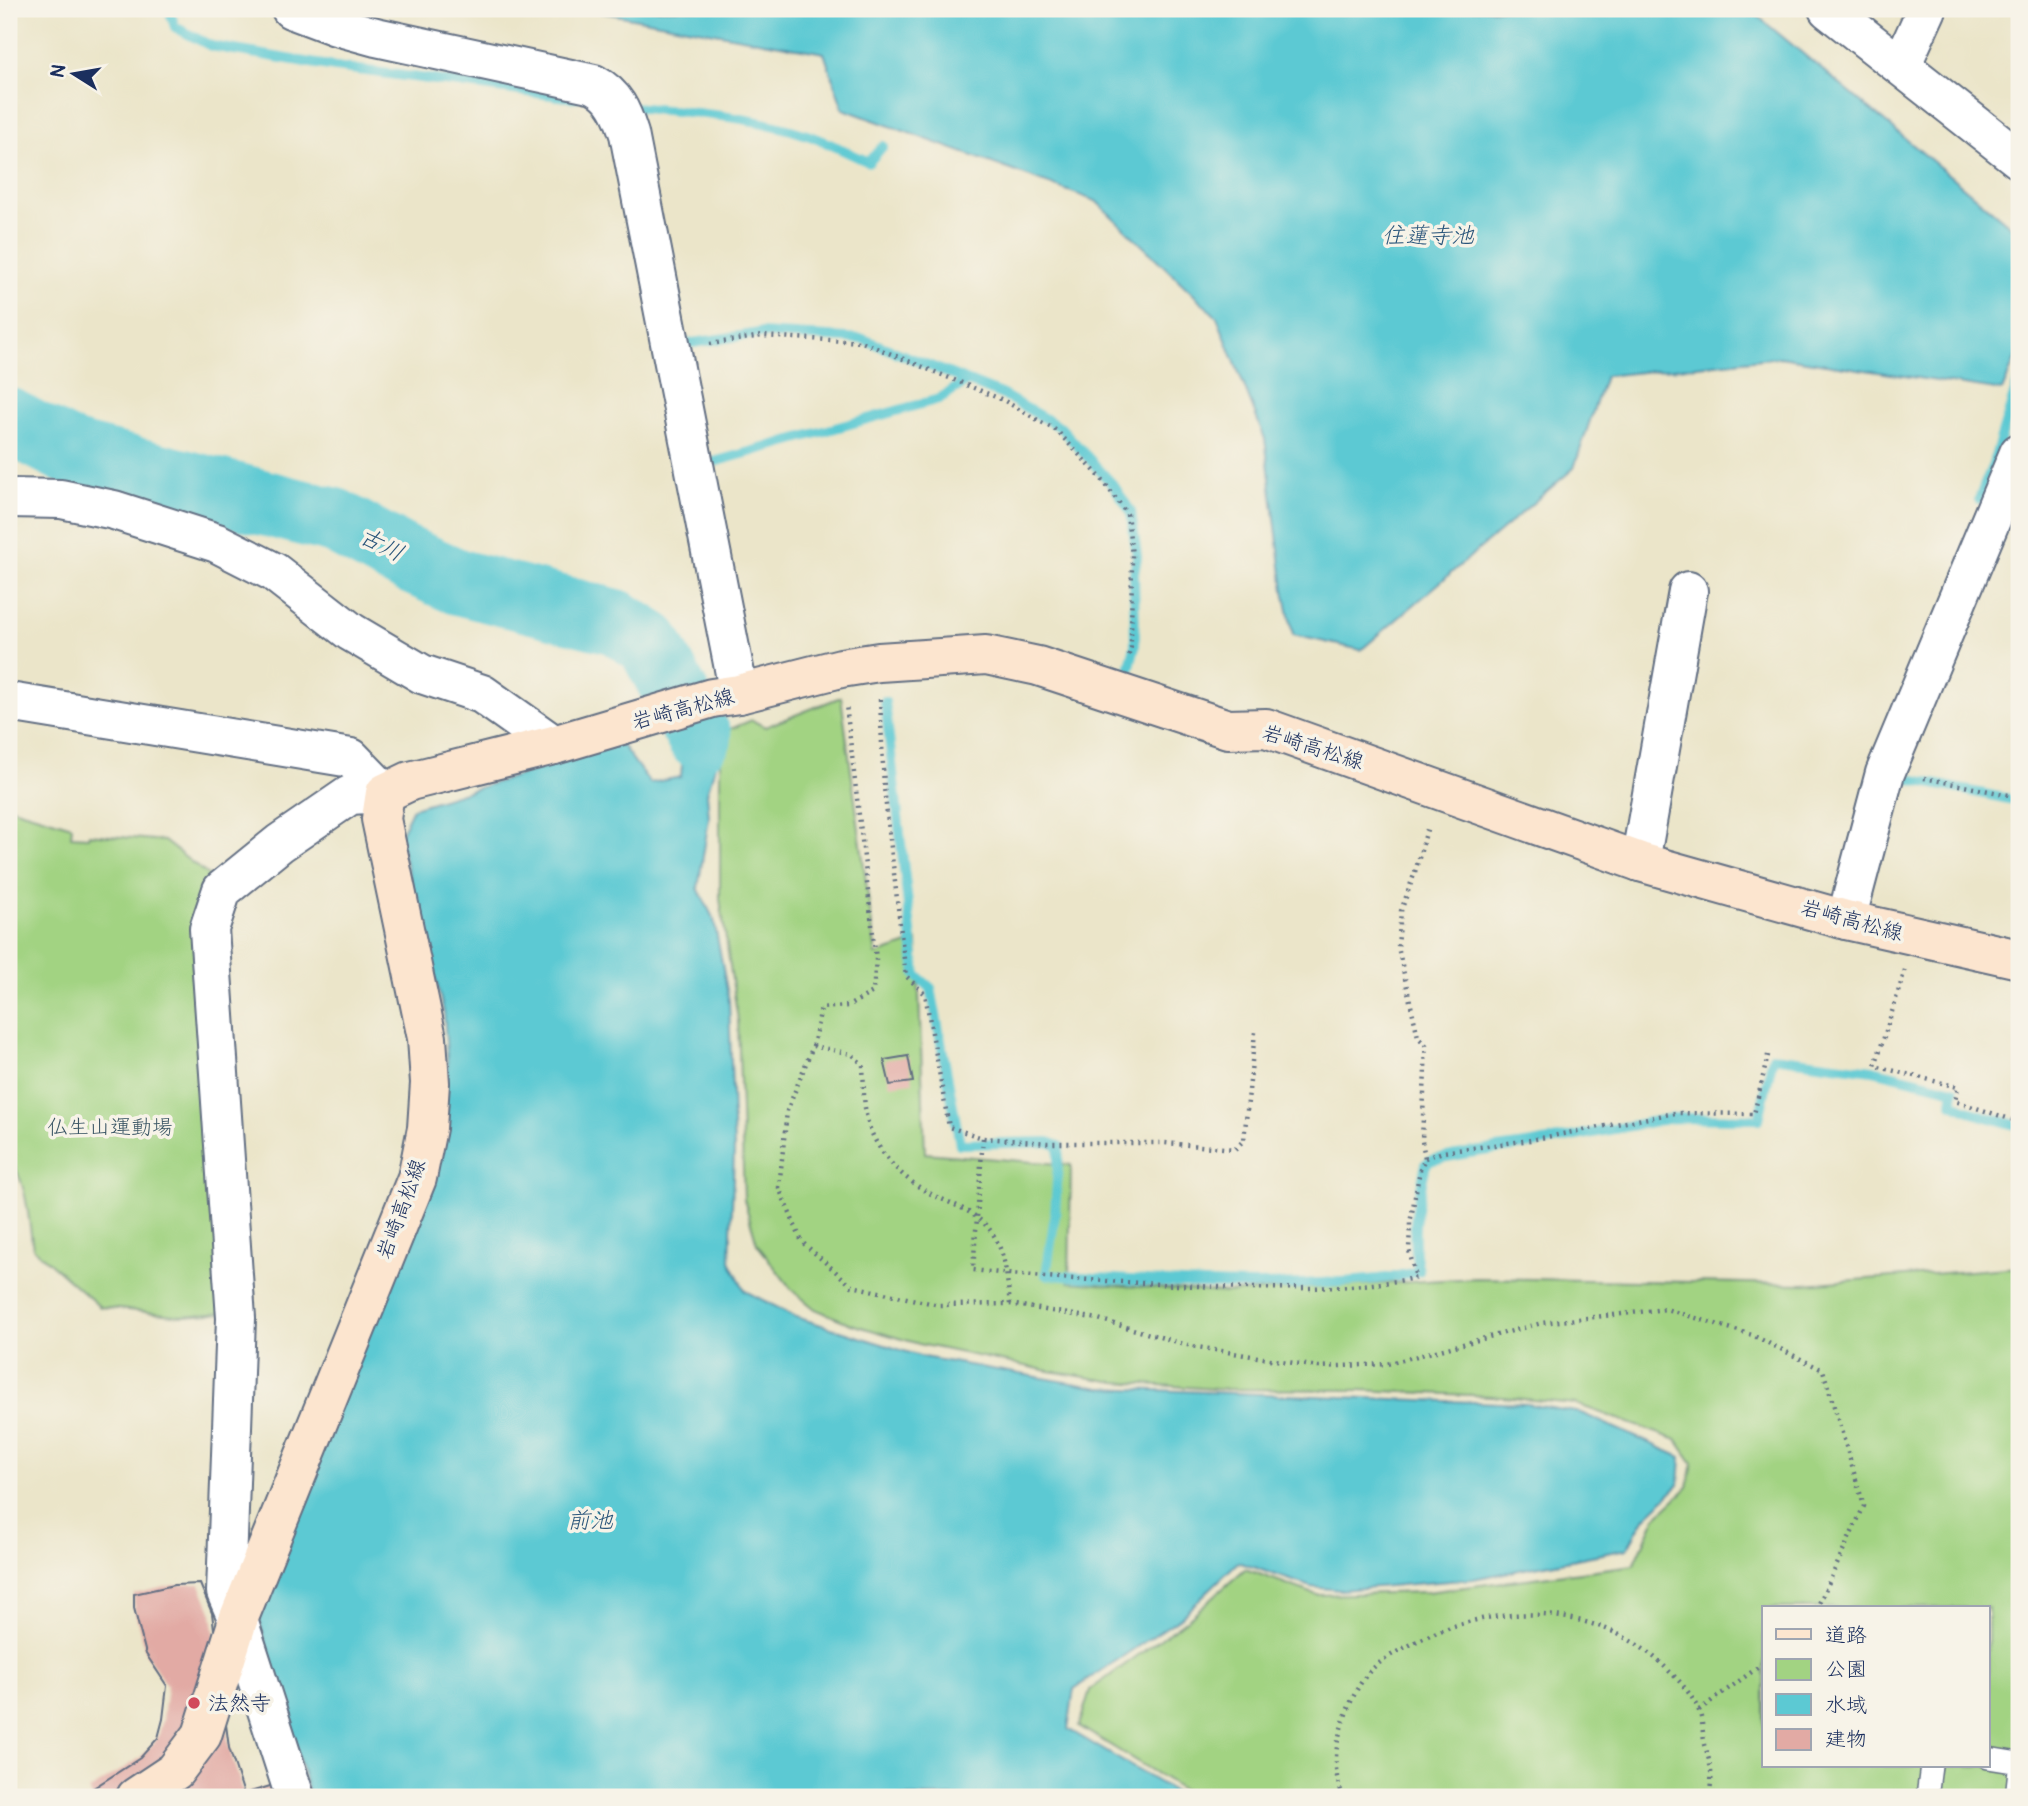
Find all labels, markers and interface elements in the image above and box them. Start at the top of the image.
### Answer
north arrow [38,38,108,108]
text: N [45,62,71,80]
water label: 住蓮寺池 [1382,221,1475,250]
water label: 古川 [355,521,409,568]
street label: 岩崎高松線 [629,683,737,736]
street label: 岩崎高松線 [1259,719,1367,776]
street label: 岩崎高松線 [1798,894,1906,947]
park label: 仏生山運動場 [47,1114,173,1141]
street label: 岩崎高松線 [371,1155,432,1263]
water label: 前池 [567,1506,614,1535]
legend [1762,1606,1990,1768]
text: 道路 [1825,1622,1867,1649]
text: 公園 [1825,1656,1867,1683]
place label: 法然寺 [208,1690,271,1717]
text: 水域 [1825,1692,1867,1719]
marker: 法然寺 [186,1695,202,1711]
text: 建物 [1825,1726,1867,1753]

